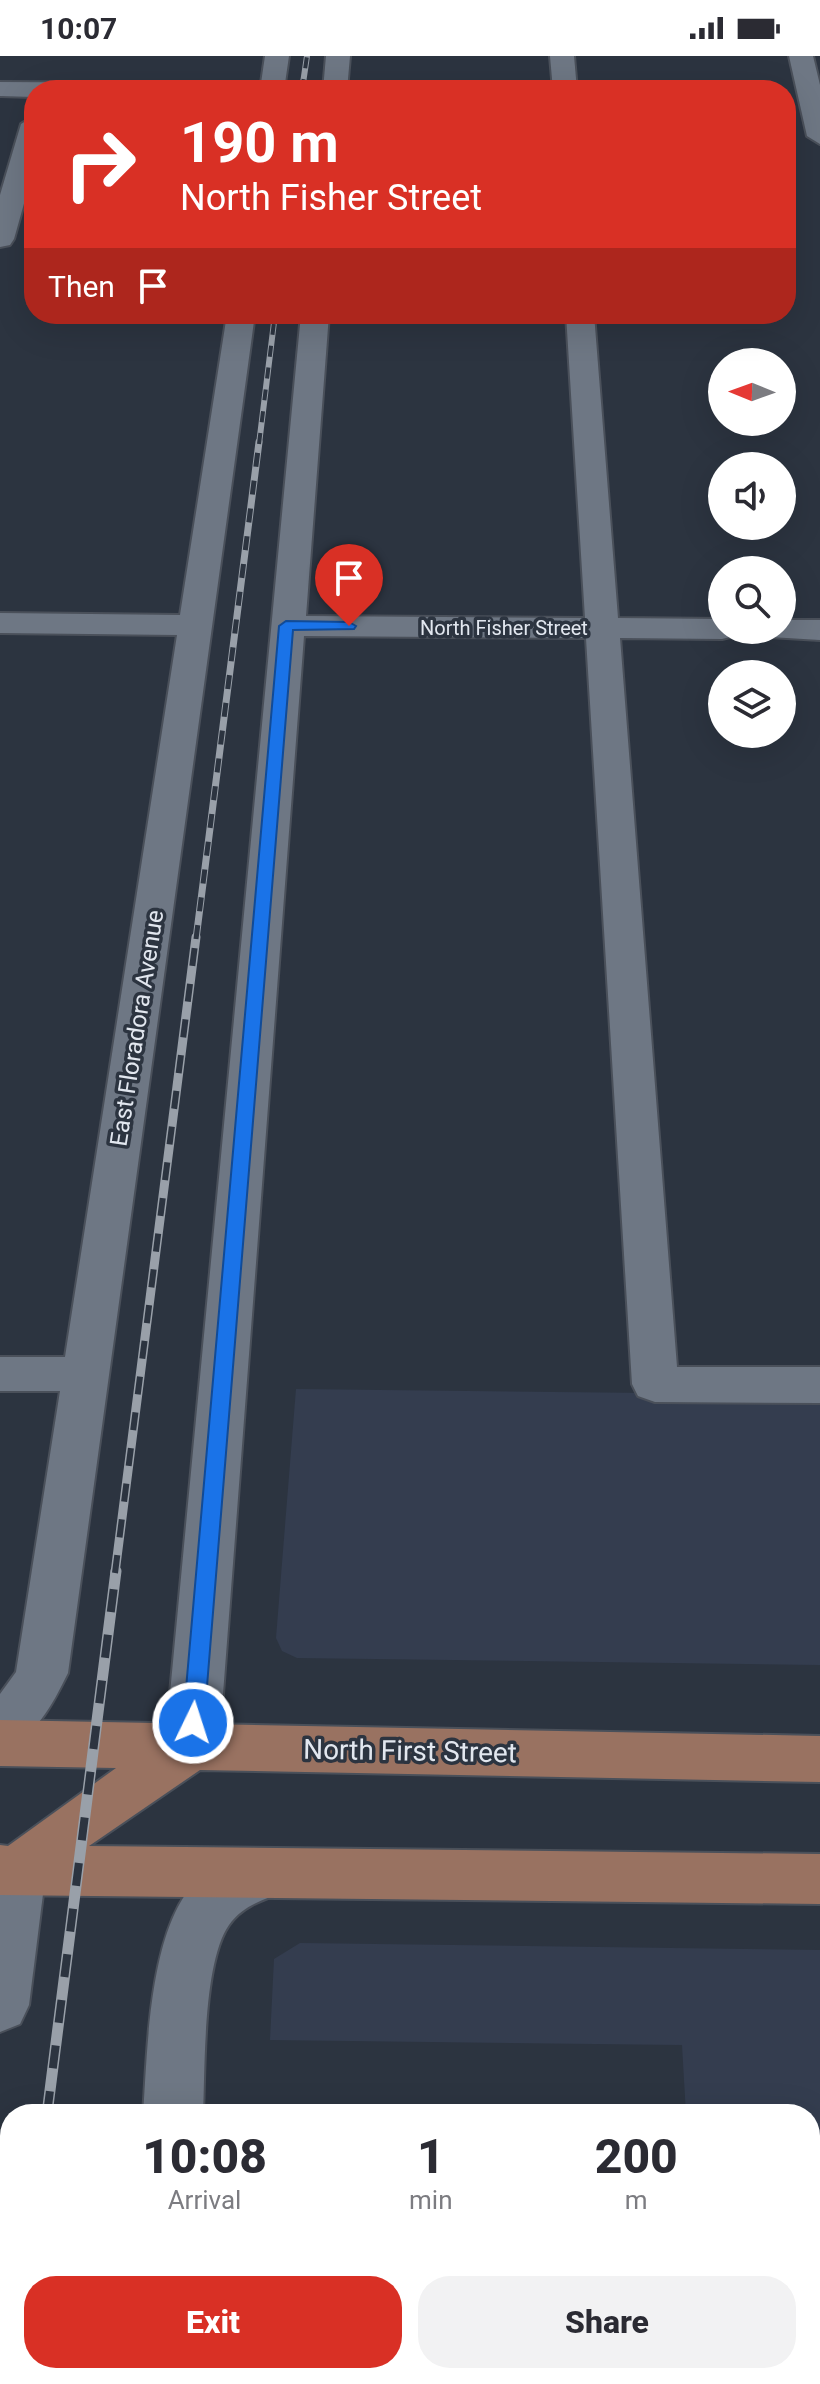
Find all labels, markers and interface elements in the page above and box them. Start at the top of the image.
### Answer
text: 10:07 [40,11,117,46]
text: 190 m [180,110,339,176]
icon: right [48,112,152,216]
text: North Fisher Street [180,177,482,219]
icon: arrive [131,264,175,308]
text: Then [48,269,115,304]
north arrow [708,348,796,436]
map controls [708,348,796,748]
button: sound [708,452,796,540]
pin [315,544,383,626]
icon: arrive [327,556,371,600]
button: search [708,556,796,644]
street label: North Fisher Street [420,616,588,640]
button: layers [708,660,796,748]
street label: East Floradora Avenue [104,908,170,1148]
position arrow [151,1681,235,1765]
street label: North First Street [303,1733,517,1769]
text: 10:08 [142,2128,267,2185]
text: 1 [417,2128,445,2185]
text: 200 [595,2128,678,2185]
text: Arrival [168,2185,241,2215]
text: min [409,2185,453,2215]
text: m [625,2185,648,2215]
button: Exit [24,2276,402,2368]
button: Share [418,2276,796,2368]

